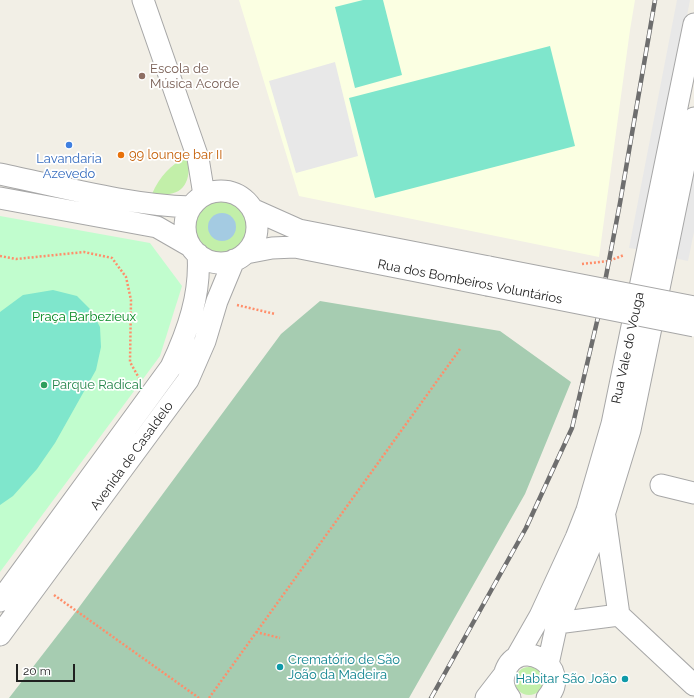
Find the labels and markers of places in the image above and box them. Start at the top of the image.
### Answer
place label: Escola de Música Acorde [150,61,239,92]
marker: Escola de Música Acorde [137,71,147,81]
marker: Lavandaria Azevedo [64,140,74,150]
place label: 99 lounge bar II [129,147,223,163]
marker: 99 lounge bar II [116,150,126,160]
place label: Lavandaria Azevedo [36,151,102,182]
place label: Parque Radical [52,377,142,393]
marker: Parque Radical [39,380,49,390]
place label: Crematório de São João da Madeira [288,652,400,683]
marker: Crematório de São João da Madeira [275,662,285,672]
place label: Habitar São João [515,671,617,687]
marker: Habitar São João [620,674,630,684]

